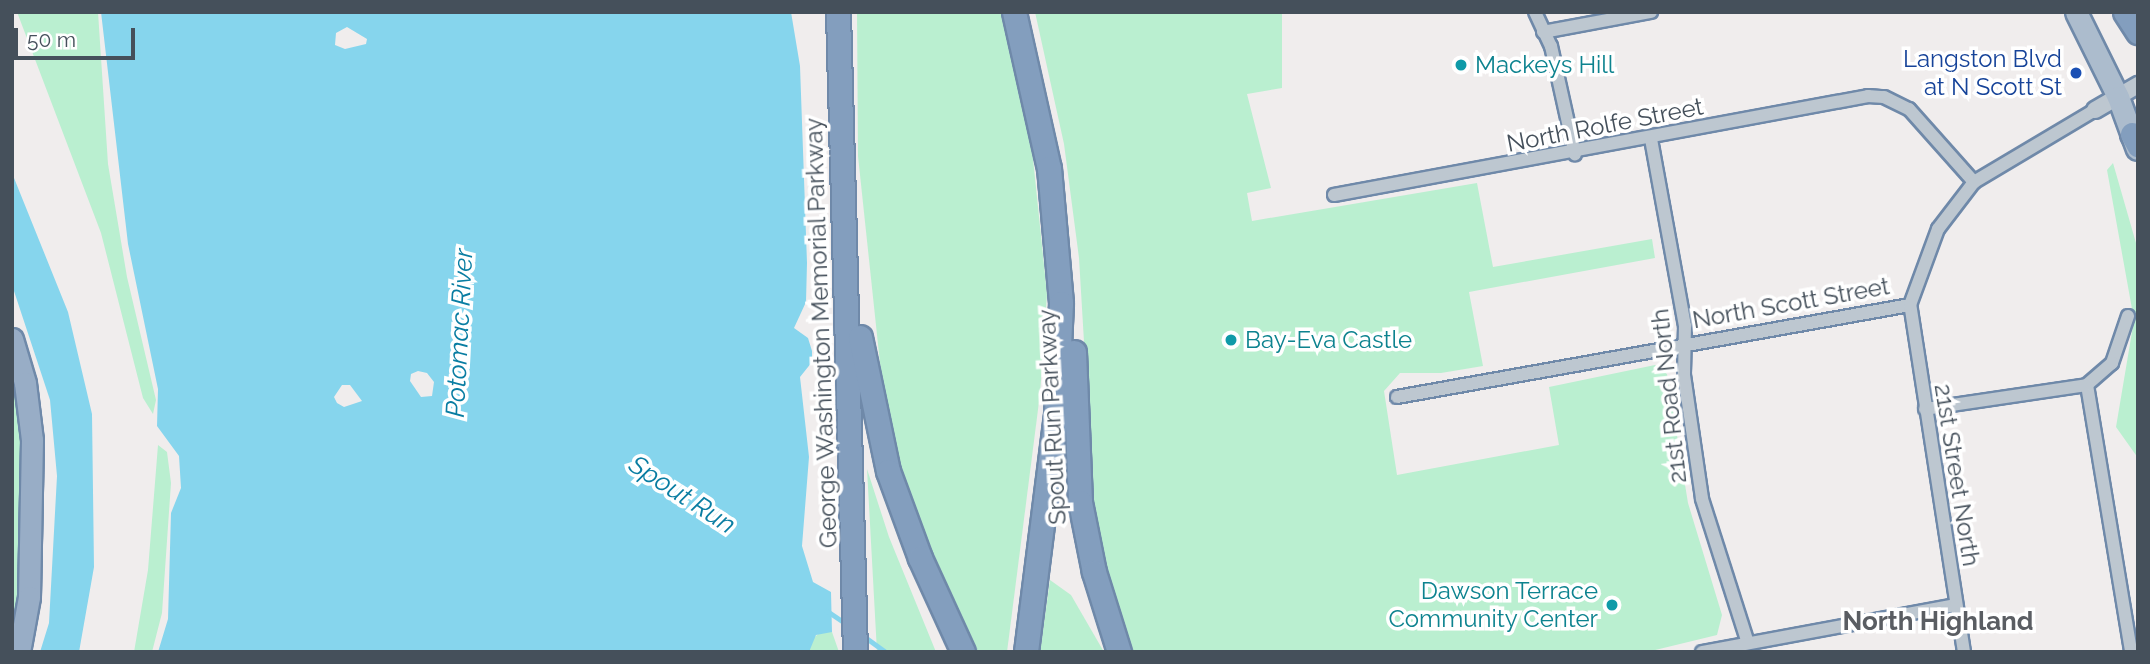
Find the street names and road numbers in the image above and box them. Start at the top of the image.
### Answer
street label: North Rolfe Street [1504,92,1706,158]
street label: George Washington Memorial Parkway [799,117,843,549]
street label: North Scott Street [1690,271,1892,335]
street label: 21st Road North [1646,307,1692,485]
street label: Spout Run Parkway [1032,308,1072,526]
street label: 21st Street North [1928,382,1986,568]

